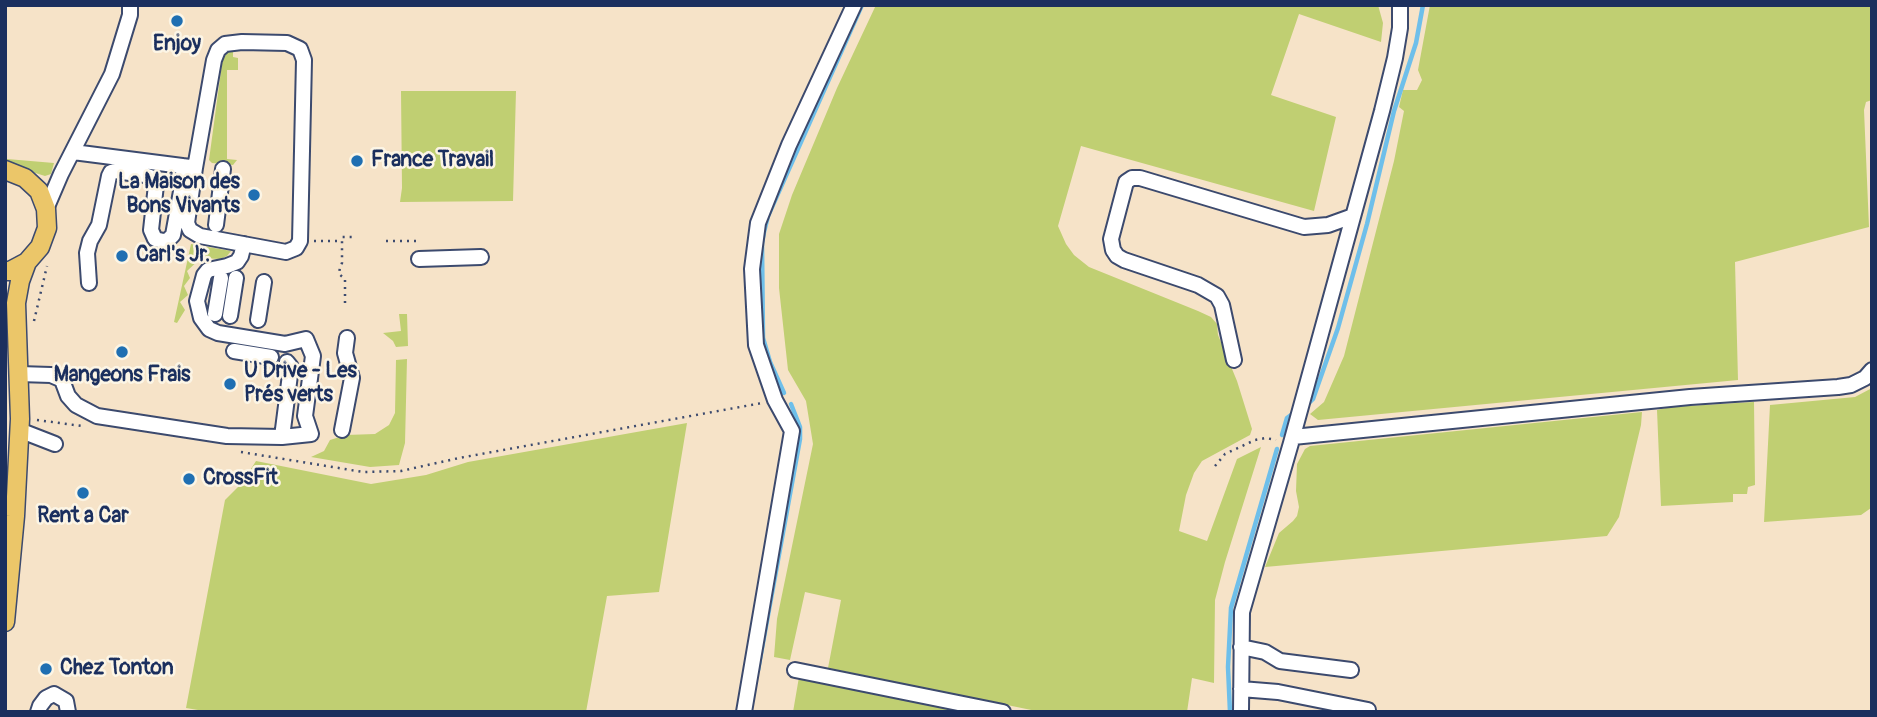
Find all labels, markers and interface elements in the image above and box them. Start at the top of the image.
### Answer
marker: Enjoy [169,13,185,29]
place label: Enjoy [153,32,201,58]
place label: France Travail [371,148,494,174]
marker: France Travail [349,153,365,169]
place label: La Maison des Bons Vivants [118,170,240,220]
marker: La Maison des Bons Vivants [246,187,262,203]
place label: Carl's Jr. [136,243,210,269]
marker: Carl's Jr. [114,248,130,264]
marker: Mangeons Frais [114,344,130,360]
place label: U Drive - Les Prés verts [244,359,357,409]
place label: Mangeons Frais [54,363,190,389]
marker: U Drive - Les Prés verts [222,376,238,392]
place label: CrossFit [203,466,278,492]
marker: CrossFit [181,471,197,487]
marker: Rent a Car [75,485,91,501]
place label: Rent a Car [37,504,129,530]
place label: Chez Tonton [60,656,174,682]
marker: Chez Tonton [38,661,54,677]

